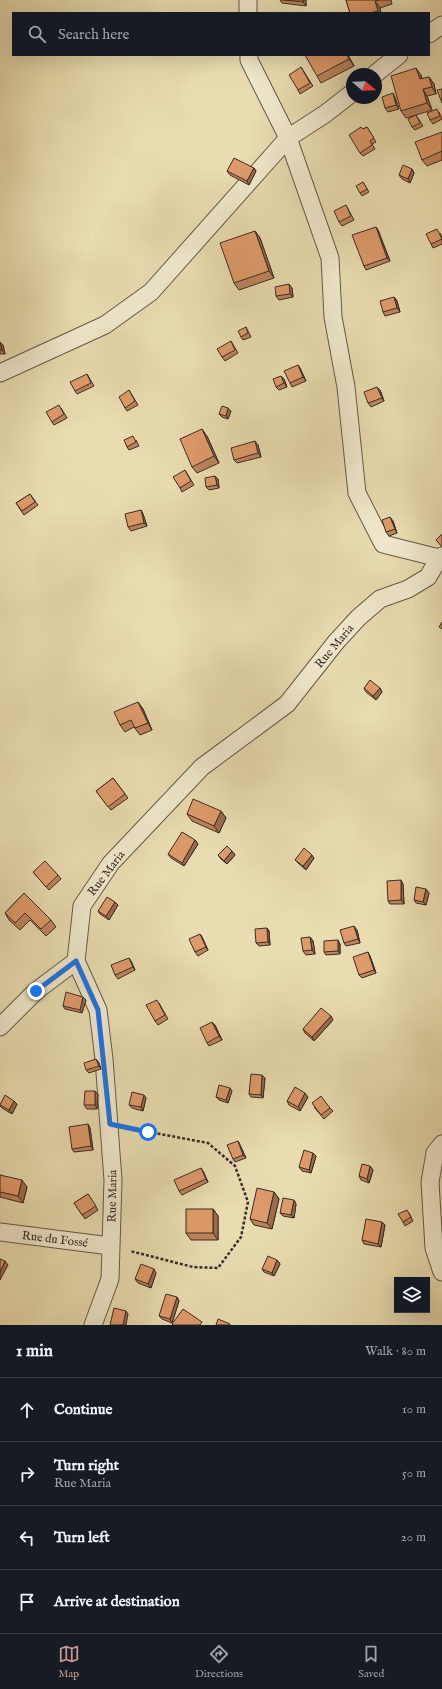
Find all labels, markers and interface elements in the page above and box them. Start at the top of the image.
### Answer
search box [12,12,430,56]
icon: search [26,23,48,45]
text: Search here [58,25,129,44]
north arrow [346,68,382,104]
street label: Rue Maria [312,621,358,671]
street label: Rue Maria [85,847,129,899]
route end [27,982,45,1000]
route start [139,1123,157,1141]
street label: Rue Maria [105,1169,120,1222]
street label: Rue du Fossé [21,1228,89,1251]
map controls [394,1277,430,1313]
button: layers [394,1277,430,1313]
text: 1 min [16,1341,53,1362]
text: Walk · 80 m [365,1343,426,1360]
icon: ahead [16,1399,38,1421]
text: Continue [54,1400,112,1419]
text: 10 m [402,1401,426,1418]
text: Turn right [54,1456,119,1475]
icon: right [16,1463,38,1485]
text: 50 m [402,1465,426,1482]
text: Rue Maria [54,1475,111,1492]
icon: left [16,1527,38,1549]
text: Turn left [54,1528,110,1547]
text: 20 m [401,1529,426,1546]
icon: arrive [16,1591,38,1613]
text: Arrive at destination [54,1592,180,1611]
tab: Map [58,1643,80,1681]
tab: Directions [195,1643,243,1681]
tab: Saved [358,1643,384,1681]

